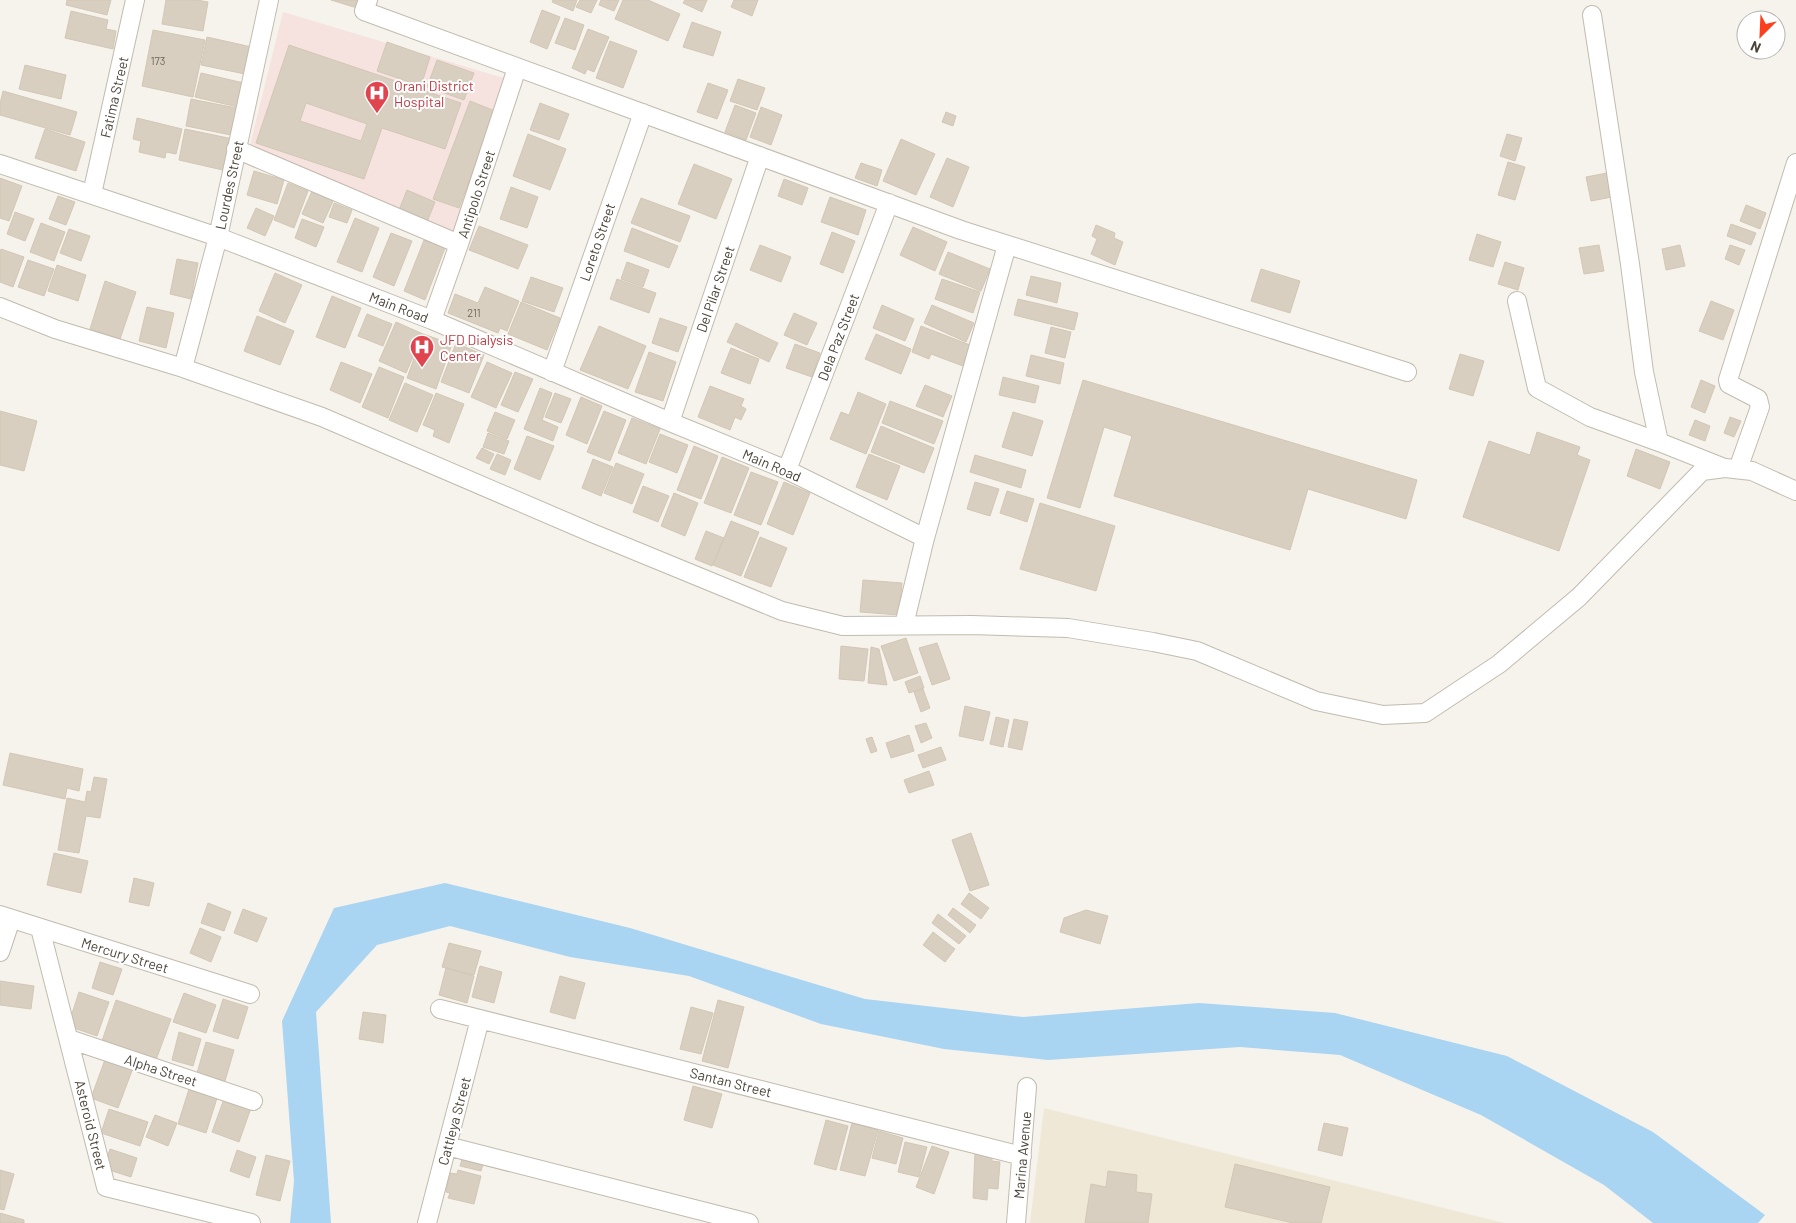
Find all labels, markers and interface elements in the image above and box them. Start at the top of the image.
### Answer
north arrow [1736,10,1786,60]
text: N [1748,38,1763,57]
house number: 173 [151,54,165,67]
street label: Fatima Street [96,55,132,139]
place label: Orani District Hospital [394,77,474,110]
hospital icon: Orani District Hospital [364,80,390,114]
street label: Lourdes Street [211,139,247,231]
street label: Antipolo Street [454,148,498,240]
street label: Loreto Street [576,201,618,283]
street label: Del Pilar Street [692,243,738,335]
street label: Main Road [367,288,431,326]
street label: Dela Paz Street [814,291,862,383]
house number: 211 [467,306,481,319]
place label: JFD Dialysis Center [440,331,513,364]
hospital icon: JFD Dialysis Center [409,334,435,368]
street label: Main Road [740,445,804,485]
street label: Mercury Street [79,934,171,976]
street label: Alpha Street [123,1050,199,1090]
street label: Santan Street [688,1064,774,1100]
street label: Cattleya Street [434,1075,474,1167]
street label: Asteroid Street [72,1078,110,1172]
street label: Marina Avenue [1010,1111,1034,1199]

